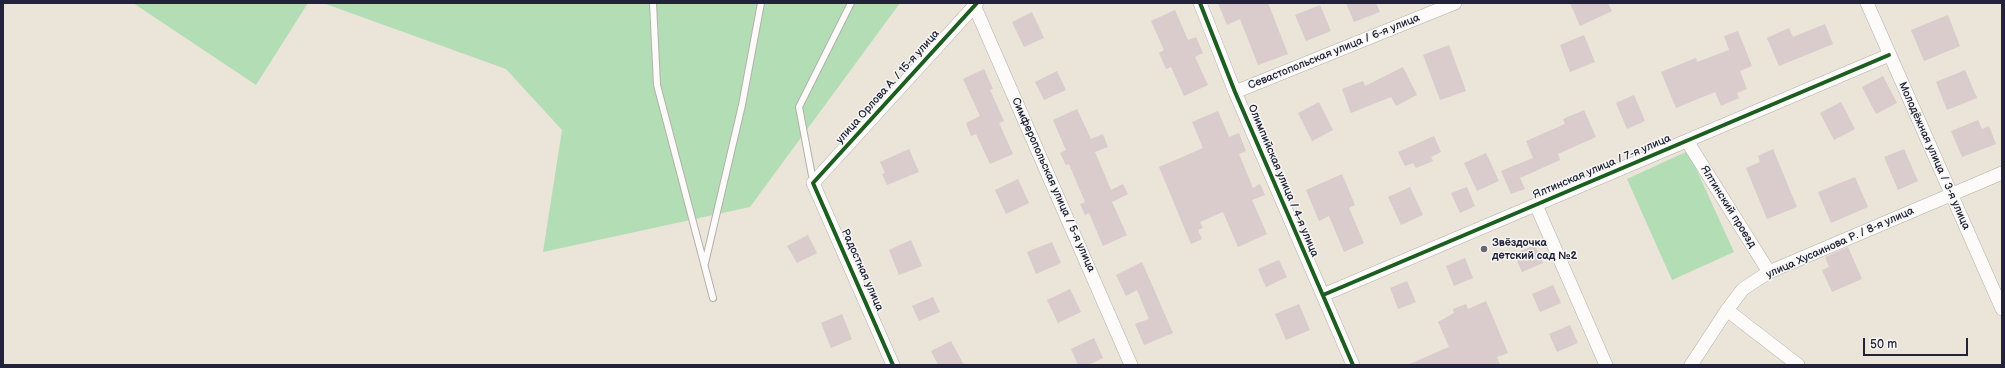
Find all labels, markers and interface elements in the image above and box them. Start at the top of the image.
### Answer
street label: Севастопольская улица / 6-я улица [1246,11,1422,93]
street label: улица Орлова А. / 15-я улица [833,27,943,147]
street label: Молодёжная улица / 3-я улица [1895,80,1973,232]
street label: Симферопольская улица / 5-я улица [1008,96,1098,274]
street label: Олимпийская улица / 4-я улица [1245,103,1321,259]
street label: Ялтинская улица / 7-я улица [1531,132,1673,202]
street label: Ялтинский проезд [1697,163,1759,251]
street label: улица Хусаинова Р. / 8-я улица [1764,204,1916,282]
street label: Радостная улица [838,227,886,313]
place label: Звёздочка детский сад №2 [1492,236,1577,262]
marker: Звёздочка детский сад №2 [1479,244,1489,254]
scale bar [1865,330,1970,356]
text: 50 m [1870,337,1897,352]

